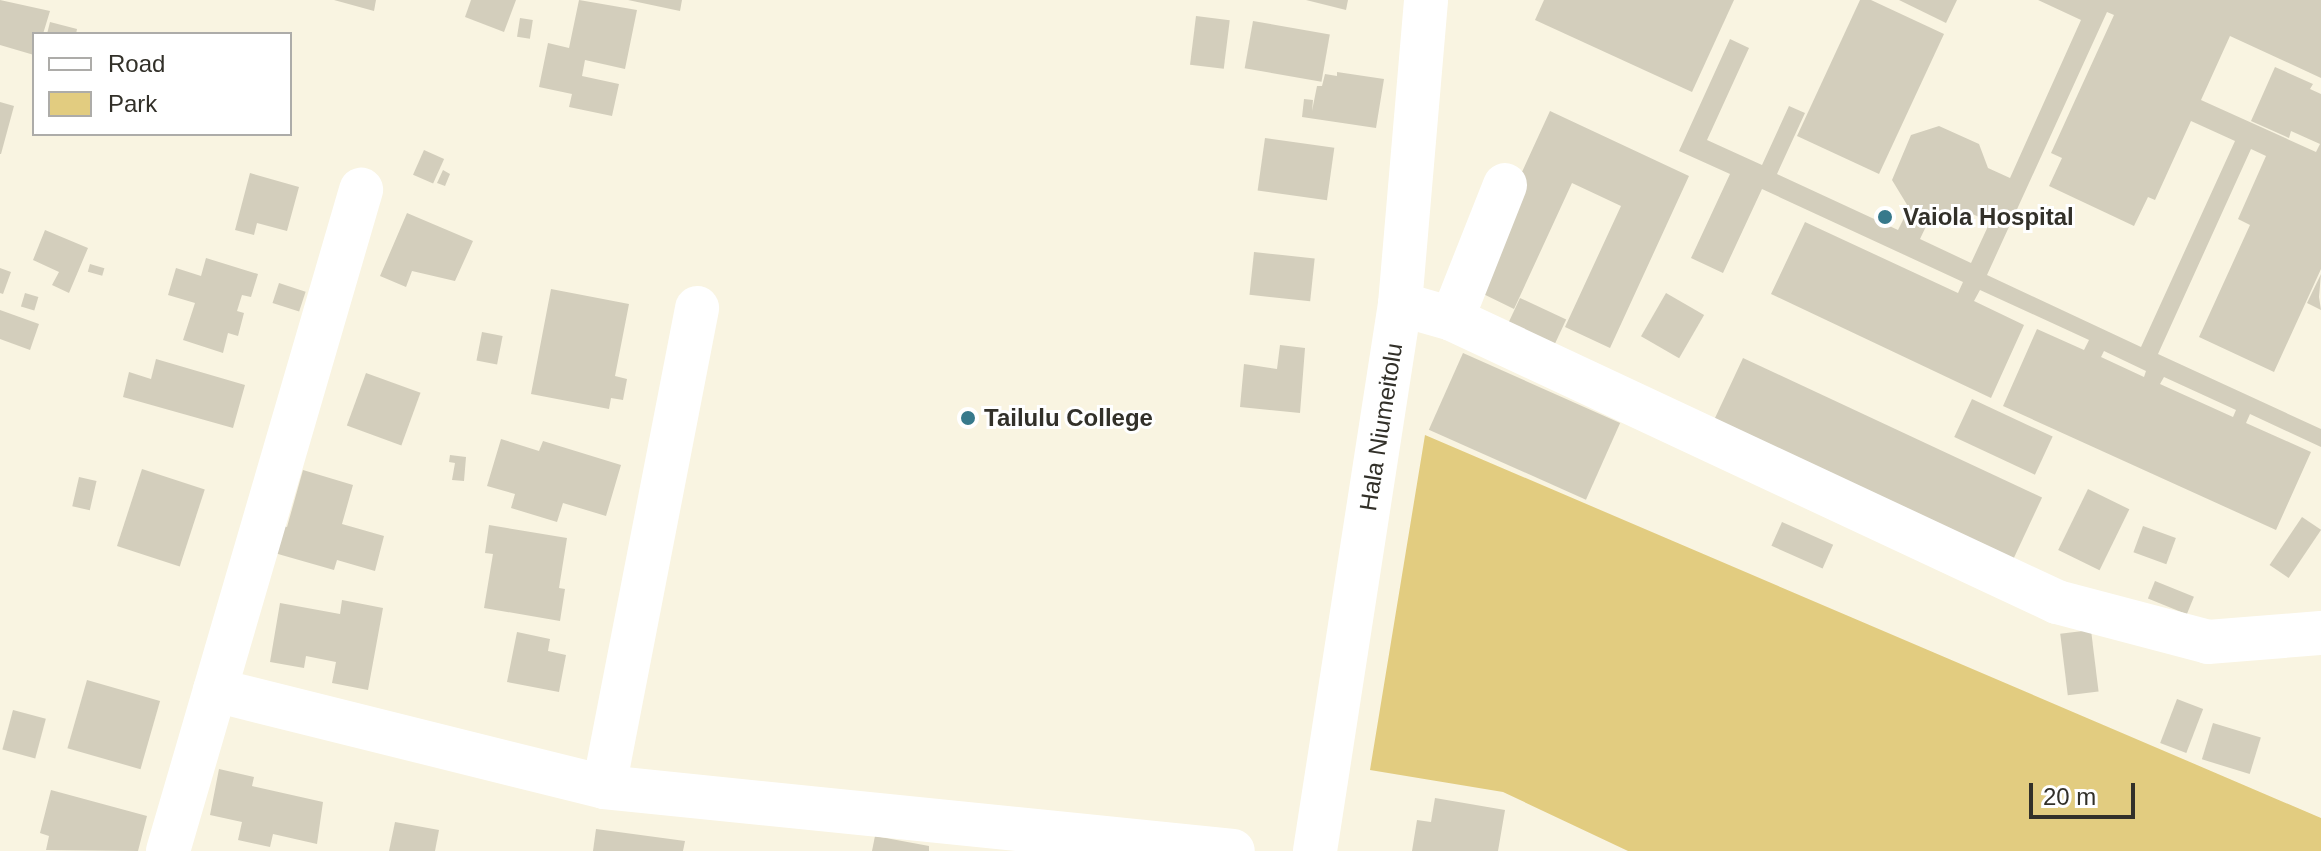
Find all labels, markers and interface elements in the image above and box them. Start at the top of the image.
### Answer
legend [32,32,292,136]
text: Road [108,50,165,77]
text: Park [108,90,157,117]
place label: Vaiola Hospital [1903,203,2074,231]
marker: Vaiola Hospital [1874,206,1896,228]
street label: Hala Niumeitolu [1354,341,1408,513]
place label: Tailulu College [984,404,1153,432]
marker: Tailulu College [959,409,977,427]
scale bar [2033,767,2139,817]
text: 20 m [2043,783,2096,810]

